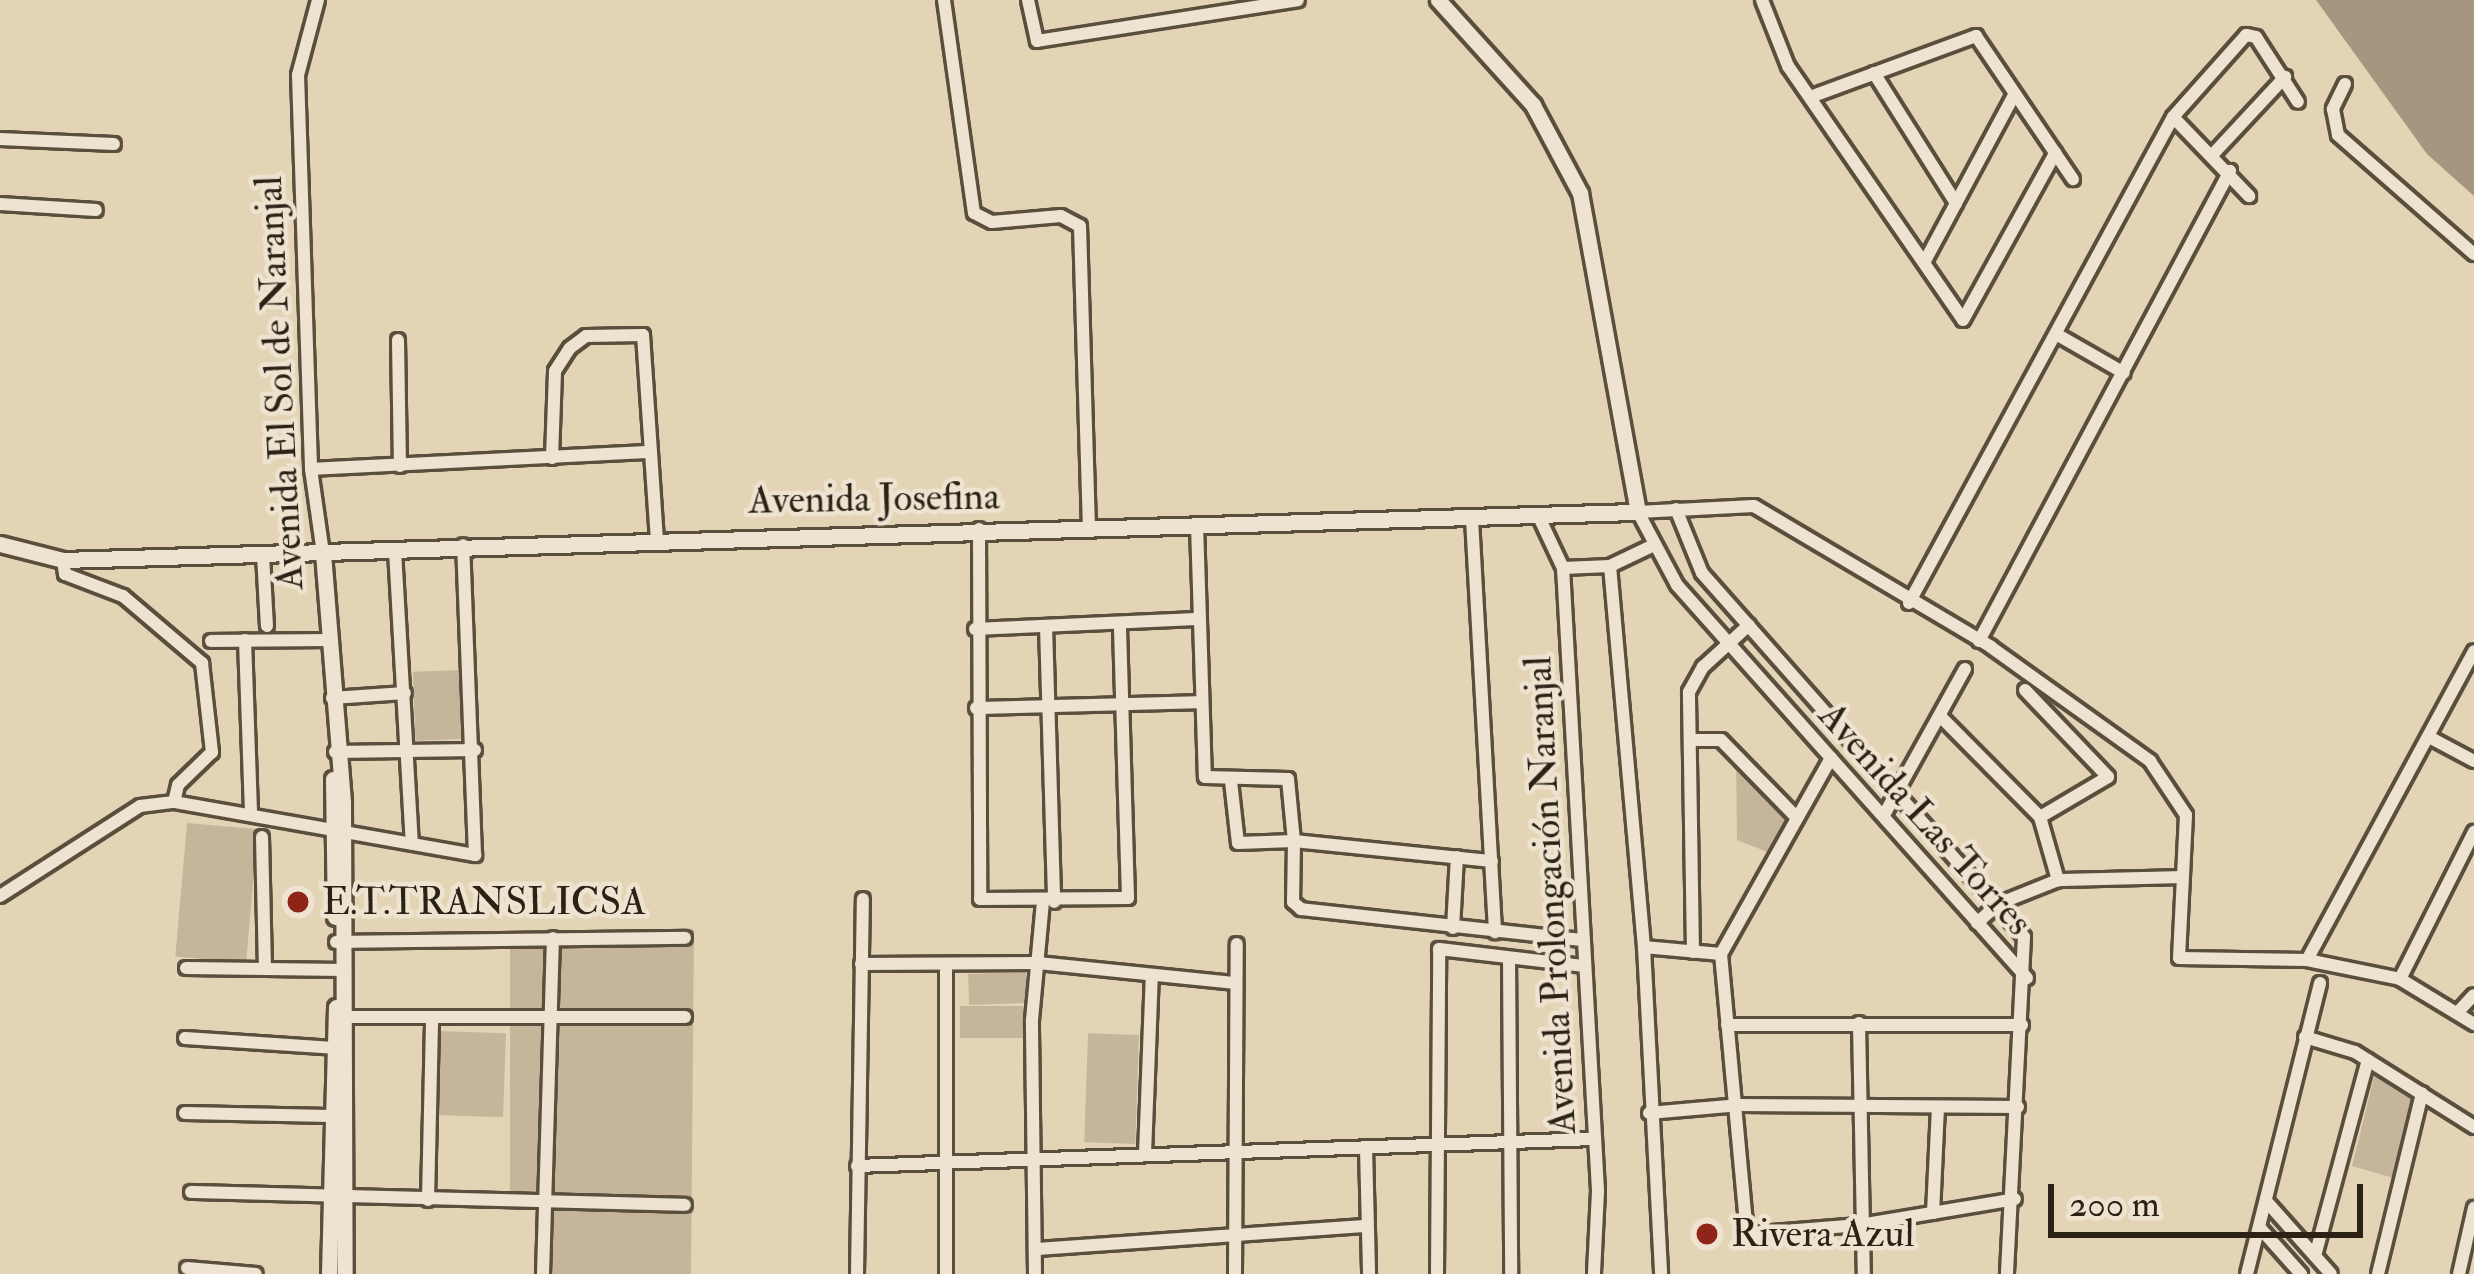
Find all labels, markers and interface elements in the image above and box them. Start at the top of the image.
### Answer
street label: Avenida El Sol de Naranjal [246,175,314,591]
street label: Avenida Josefina [748,473,1000,525]
street label: Avenida Prolongación Naranjal [1515,655,1587,1135]
street label: Avenida Las Torres [1808,693,2042,945]
place label: E.T.TRANSLICSA [322,879,646,925]
marker: E.T.TRANSLICSA [285,889,311,915]
scale bar [2054,1160,2369,1234]
text: 200 m [2069,1182,2160,1227]
place label: Rivera Azul [1731,1211,1915,1257]
marker: Rivera Azul [1694,1221,1720,1247]

